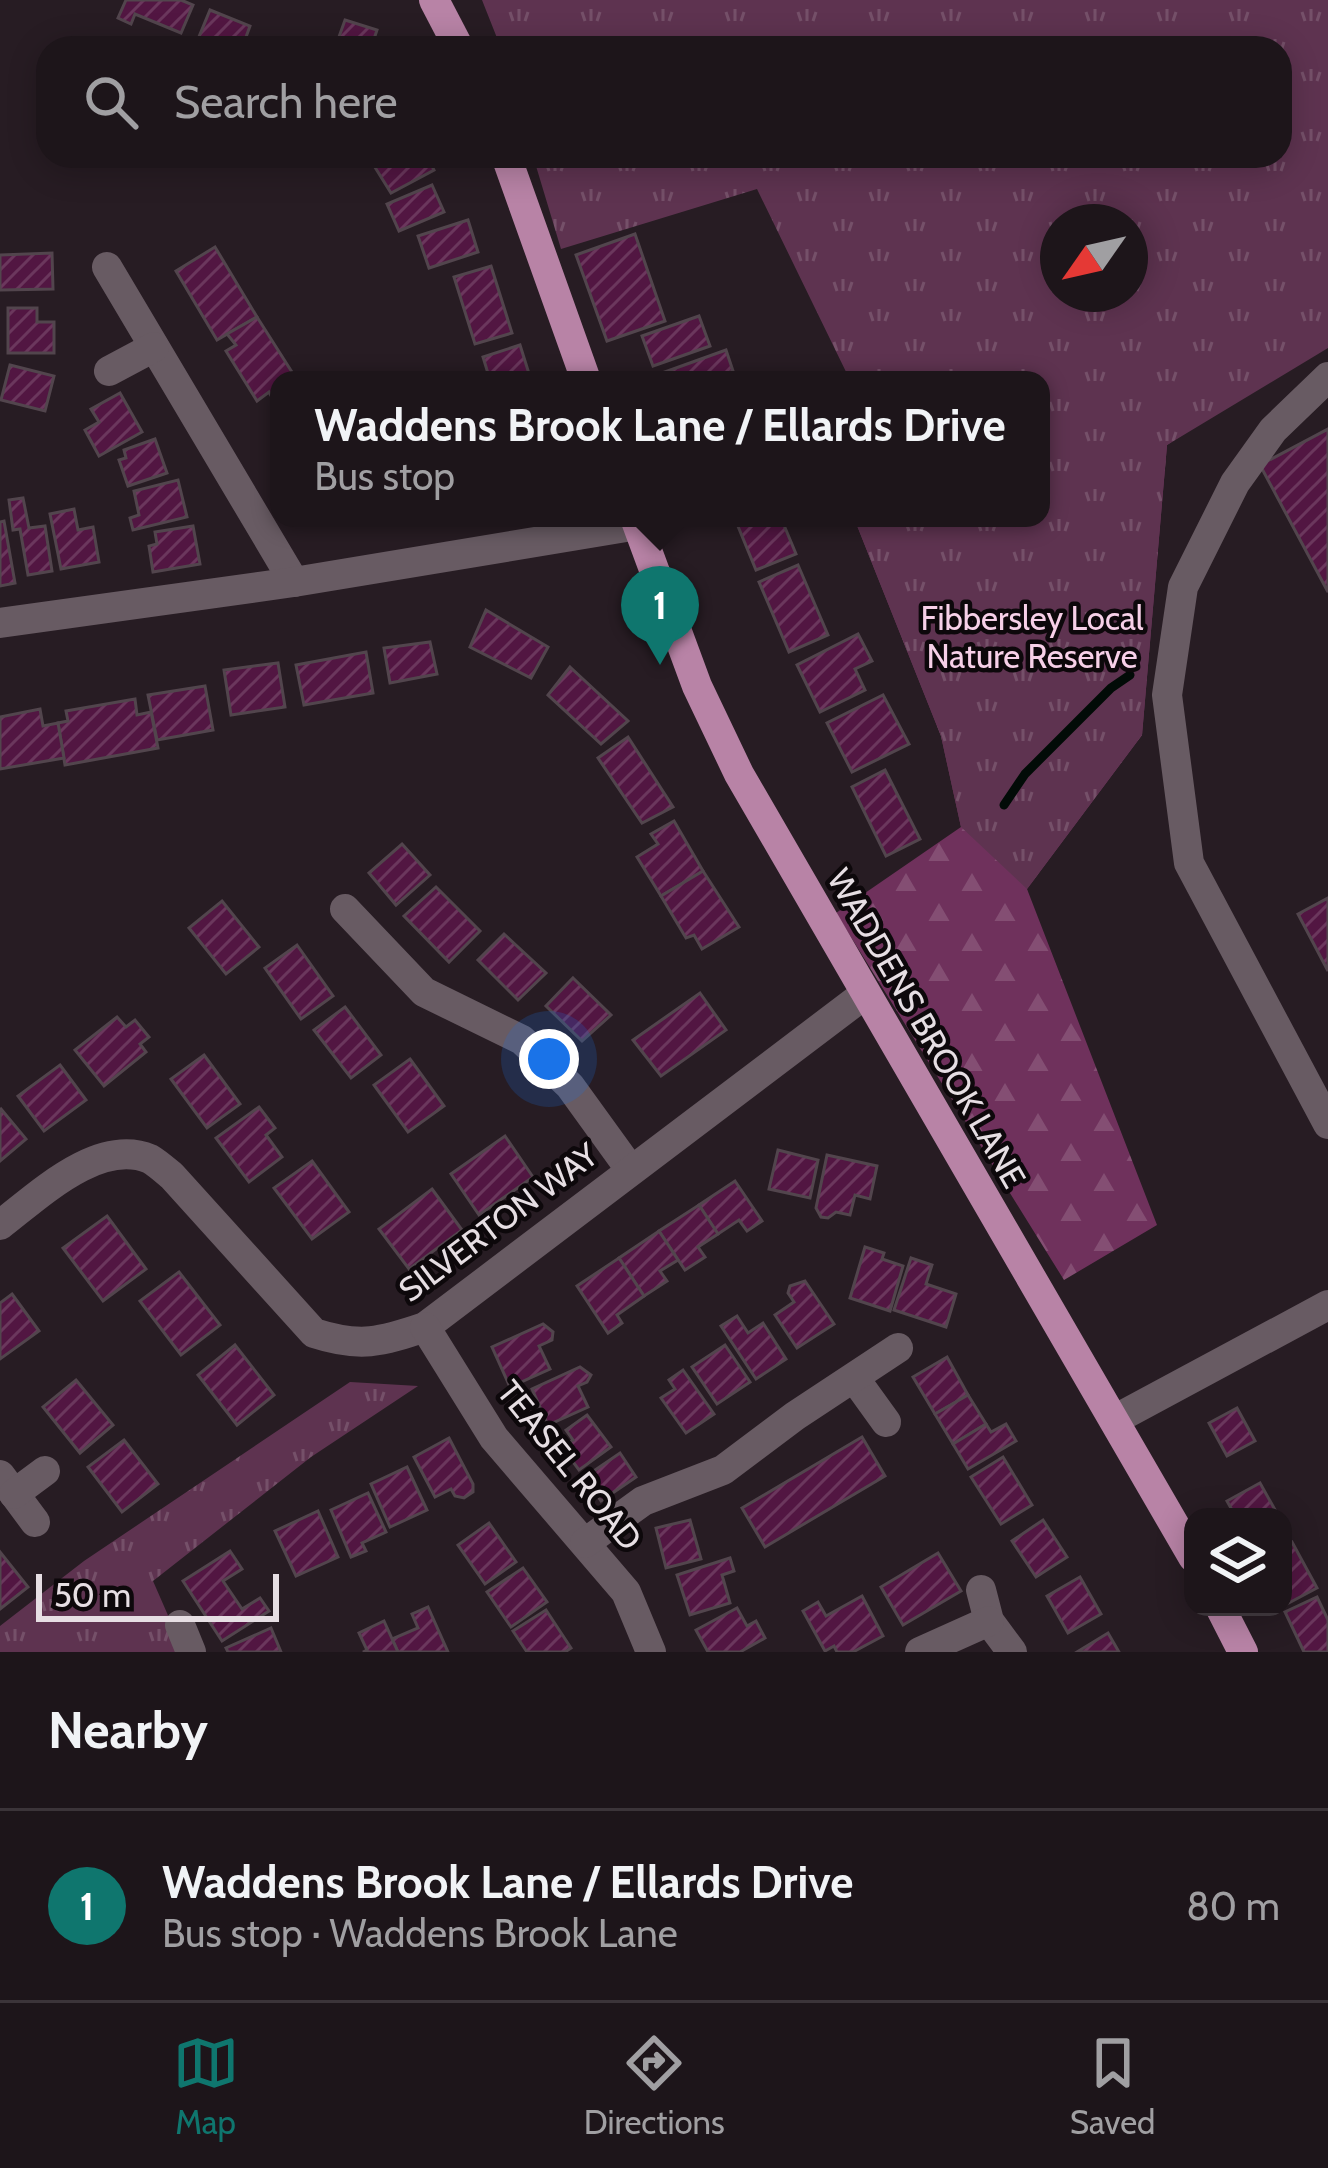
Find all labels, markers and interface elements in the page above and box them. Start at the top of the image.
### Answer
search box [36,36,1292,168]
icon: search [78,69,144,135]
text: Search here [174,75,398,129]
north arrow [1040,204,1148,312]
popup [270,371,1050,527]
text: Waddens Brook Lane / Ellards Drive [314,398,1006,452]
text: Bus stop [314,452,455,500]
pin: 1 [621,566,699,665]
park label: Fibbersley Local Nature Reserve [920,598,1144,676]
street label: WADDENS BROOK LANE [819,861,1035,1195]
your location [519,1029,579,1089]
street label: SILVERTON WAY [391,1133,606,1310]
street label: TEASEL ROAD [489,1372,651,1558]
map controls [1184,1508,1292,1616]
button: layers [1184,1508,1292,1616]
scale bar [36,1568,279,1621]
text: 50 m [54,1575,131,1615]
text: Nearby [48,1699,208,1761]
text: Waddens Brook Lane / Ellards Drive [162,1855,853,1909]
text: 1 [80,1882,94,1930]
text: 80 m [1186,1882,1280,1930]
text: Bus stop · Waddens Brook Lane [162,1909,678,1957]
tab: Map [173,2030,239,2142]
tab: Directions [584,2030,725,2142]
tab: Saved [1070,2030,1155,2142]

